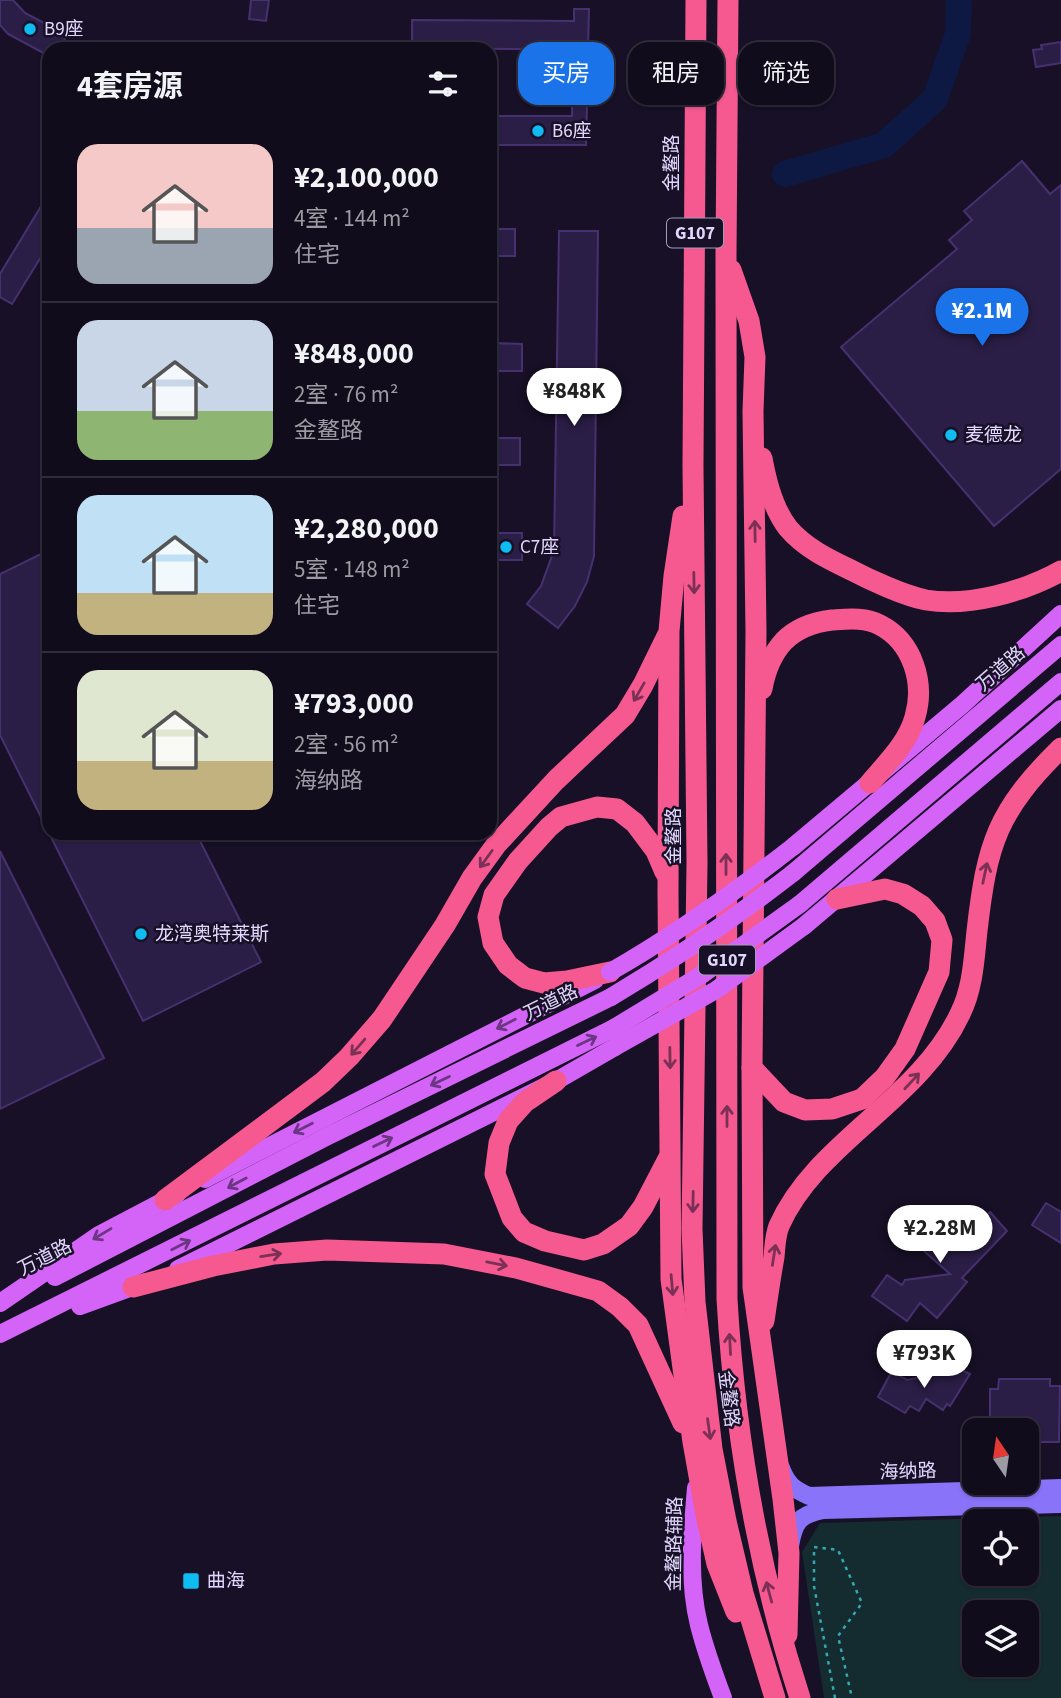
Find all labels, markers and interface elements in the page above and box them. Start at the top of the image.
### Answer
place label: B9座 [44,16,84,43]
marker: B9座 [22,21,38,37]
chip: 买房 [518,42,614,105]
chip: 租房 [628,42,724,105]
chip: 筛选 [738,42,834,105]
text: 4套房源 [77,65,183,108]
icon: filters [424,65,462,103]
place label: B6座 [552,118,592,145]
marker: B6座 [530,123,546,139]
street label: 金鳌路 [659,134,686,192]
text: ¥2,100,000 [294,156,439,199]
icon: home [133,172,217,256]
text: 4室 · 144 m² [294,202,410,235]
road number: G107 [667,218,723,247]
text: 住宅 [294,238,340,271]
pin: ¥2.1M [933,288,1031,348]
text: ¥2.1M [952,294,1012,327]
text: ¥848,000 [294,332,414,375]
icon: home [133,348,217,432]
pin: ¥848K [525,368,623,428]
text: ¥848K [543,374,605,407]
text: 2室 · 76 m² [294,378,398,411]
text: 金鳌路 [294,414,363,447]
place label: 麦德龙 [965,422,1022,449]
marker: 麦德龙 [943,427,959,443]
text: ¥2,280,000 [294,507,439,550]
one-way arrow [748,520,761,543]
icon: home [133,523,217,607]
place label: C7座 [520,534,559,561]
marker: C7座 [498,539,514,555]
text: 5室 · 148 m² [294,553,410,586]
one-way arrow [687,571,701,594]
text: 住宅 [294,589,340,622]
street label: 万道路 [971,640,1031,698]
one-way arrow [631,681,645,701]
text: ¥793,000 [294,682,414,725]
icon: home [133,698,217,782]
text: 2室 · 56 m² [294,728,398,761]
text: 海纳路 [294,764,363,797]
street label: 金鳌路 [661,807,688,865]
one-way arrow [478,849,493,868]
one-way arrow [719,853,733,876]
one-way arrow [979,862,993,885]
place label: 龙湾奥特莱斯 [155,921,269,948]
marker: 龙湾奥特莱斯 [133,926,149,942]
road number: G107 [699,945,755,974]
street label: 万道路 [519,978,583,1028]
one-way arrow [496,1018,517,1032]
one-way arrow [576,1034,597,1047]
one-way arrow [350,1037,366,1055]
one-way arrow [663,1046,677,1069]
one-way arrow [903,1073,920,1090]
one-way arrow [430,1074,451,1088]
one-way arrow [720,1105,734,1128]
one-way arrow [293,1122,314,1136]
one-way arrow [372,1134,393,1148]
one-way arrow [227,1177,248,1191]
one-way arrow [686,1191,699,1214]
pin: ¥2.28M [883,1206,997,1265]
text: ¥2.28M [903,1211,977,1244]
one-way arrow [92,1228,112,1242]
street label: 万道路 [13,1233,77,1283]
one-way arrow [170,1238,190,1252]
one-way arrow [768,1244,781,1267]
one-way arrow [259,1248,281,1261]
one-way arrow [485,1258,508,1272]
one-way arrow [666,1273,679,1296]
pin: ¥793K [875,1330,973,1390]
one-way arrow [723,1333,736,1356]
text: ¥793K [893,1336,955,1369]
street label: 金鳌路 [711,1369,745,1429]
one-way arrow [703,1417,716,1440]
north arrow [962,1418,1040,1494]
map controls [962,1418,1039,1677]
street label: 海纳路 [879,1458,937,1486]
street label: 金鳌路辅路 [661,1496,689,1592]
button: locate [962,1509,1039,1586]
place label: 曲海 [207,1568,245,1595]
marker: 曲海 [181,1571,201,1591]
one-way arrow [762,1581,775,1604]
button: layers [962,1600,1039,1677]

